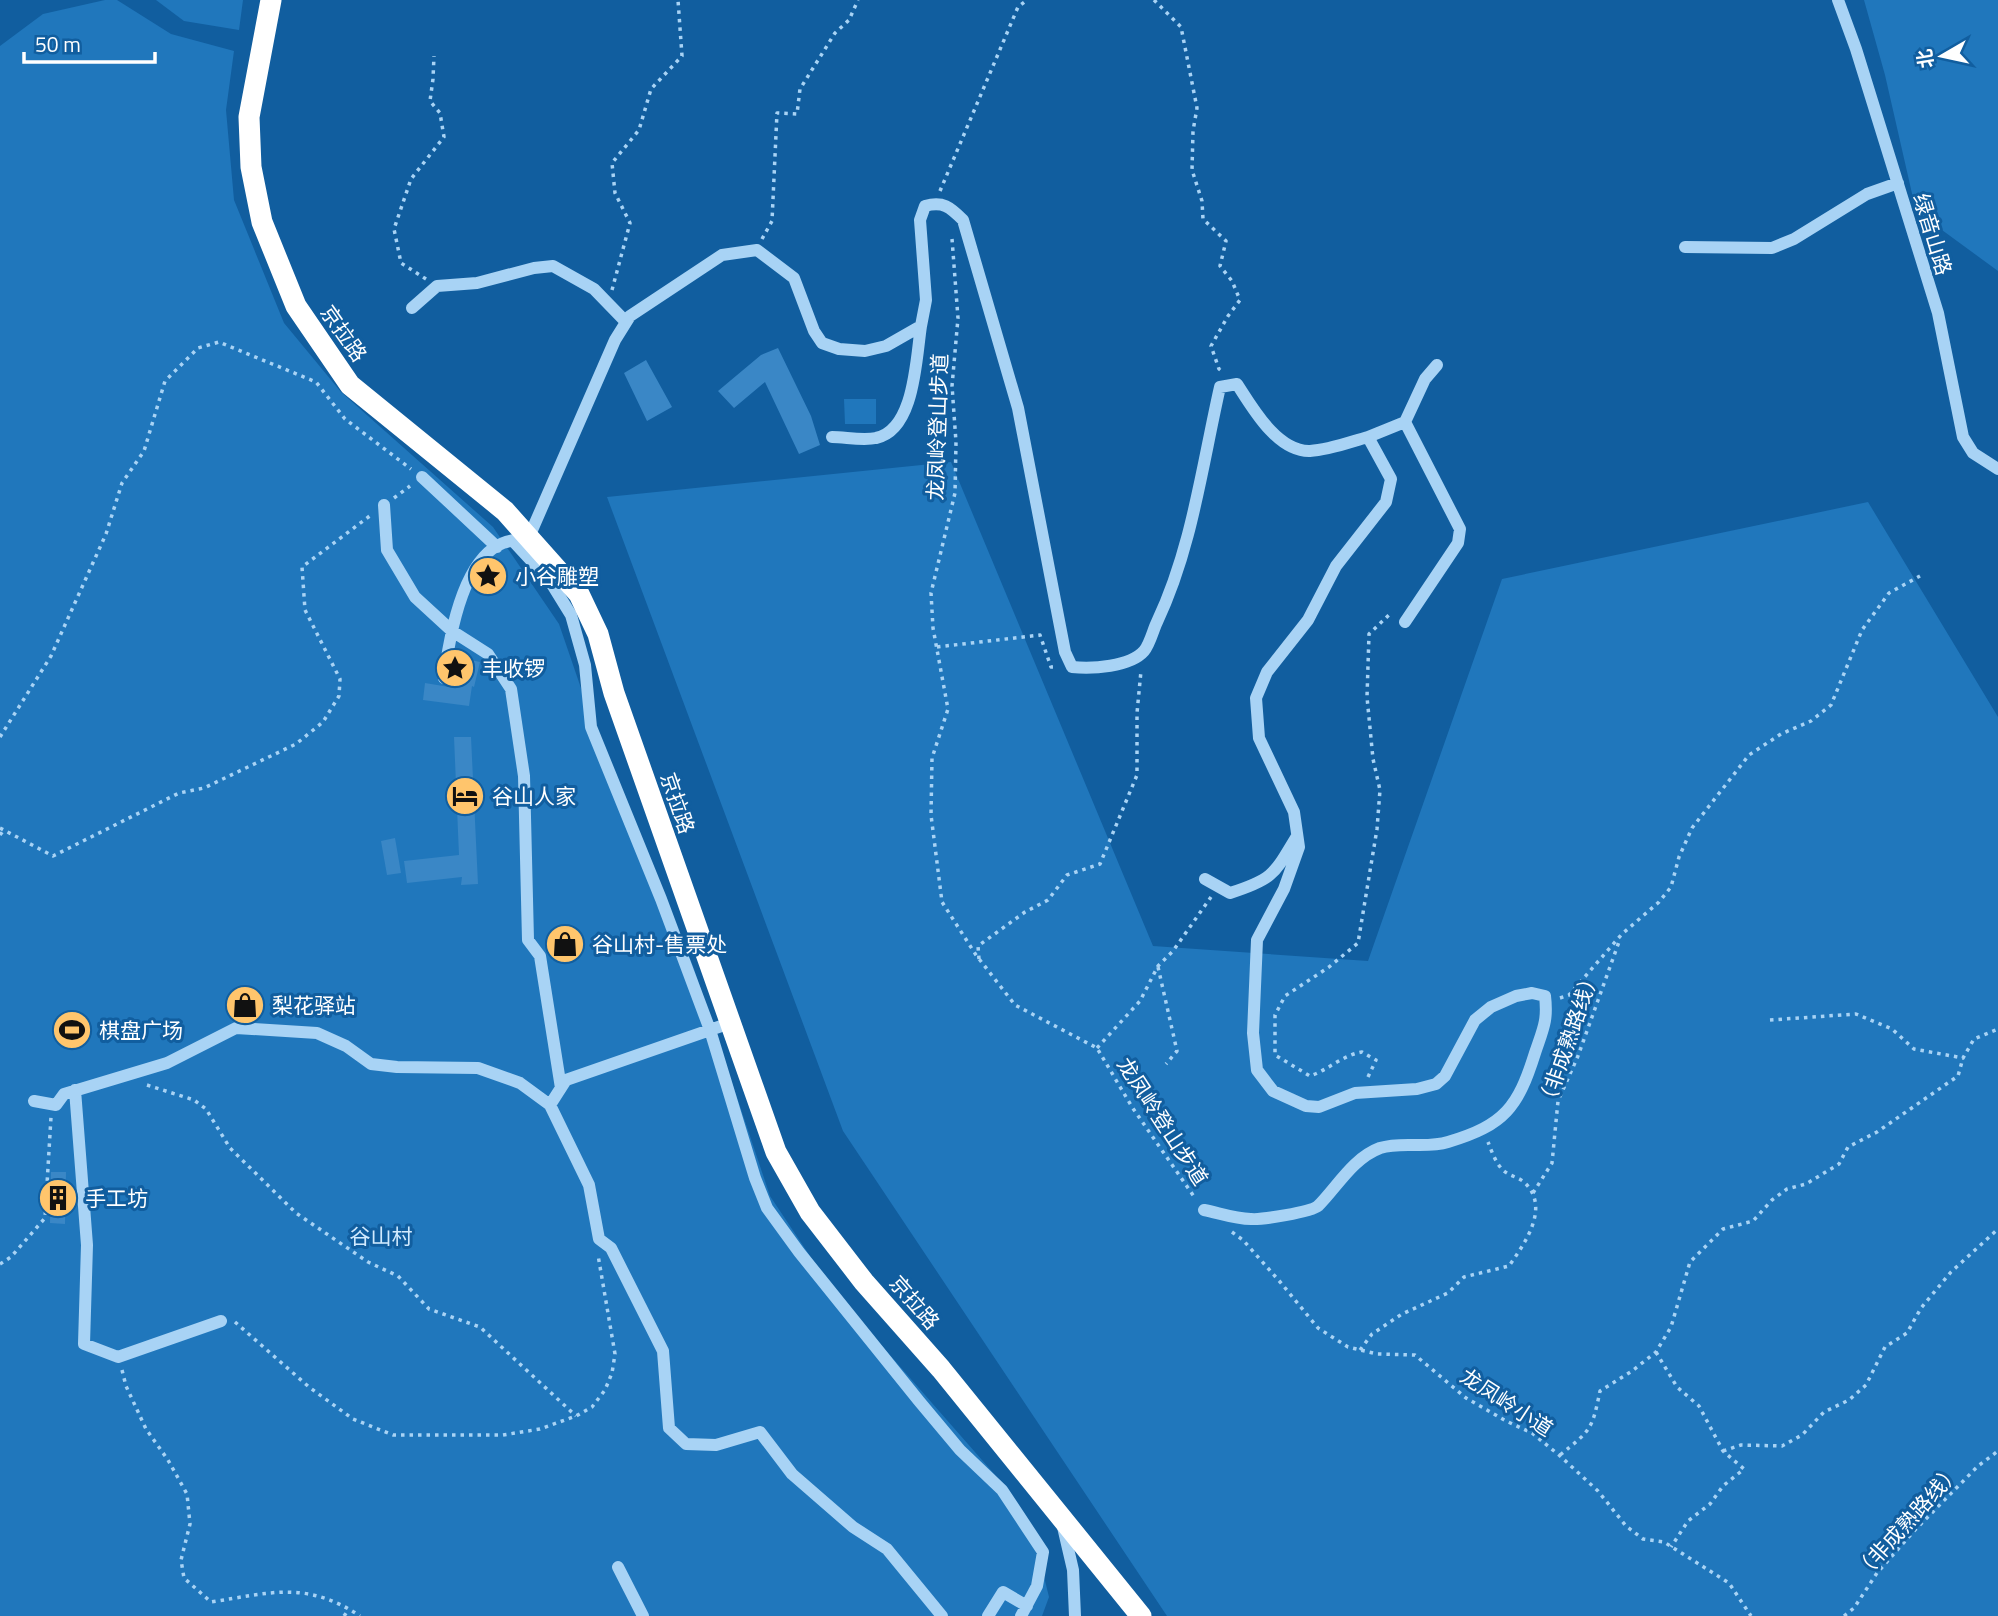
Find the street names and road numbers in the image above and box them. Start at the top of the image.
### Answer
street label: 绿音山路 [1905,189,1961,279]
street label: 京拉路 [313,298,375,368]
street label: 龙凤岭登山步道 [918,353,956,501]
street label: 京拉路 [653,768,703,838]
street label: （非成熟路线） [1529,964,1607,1114]
street label: 龙凤岭登山步道 [1110,1051,1216,1191]
street label: 京拉路 [882,1268,948,1336]
street label: 龙凤岭小道 [1454,1360,1560,1444]
street label: （非成熟路线） [1846,1456,1968,1586]

